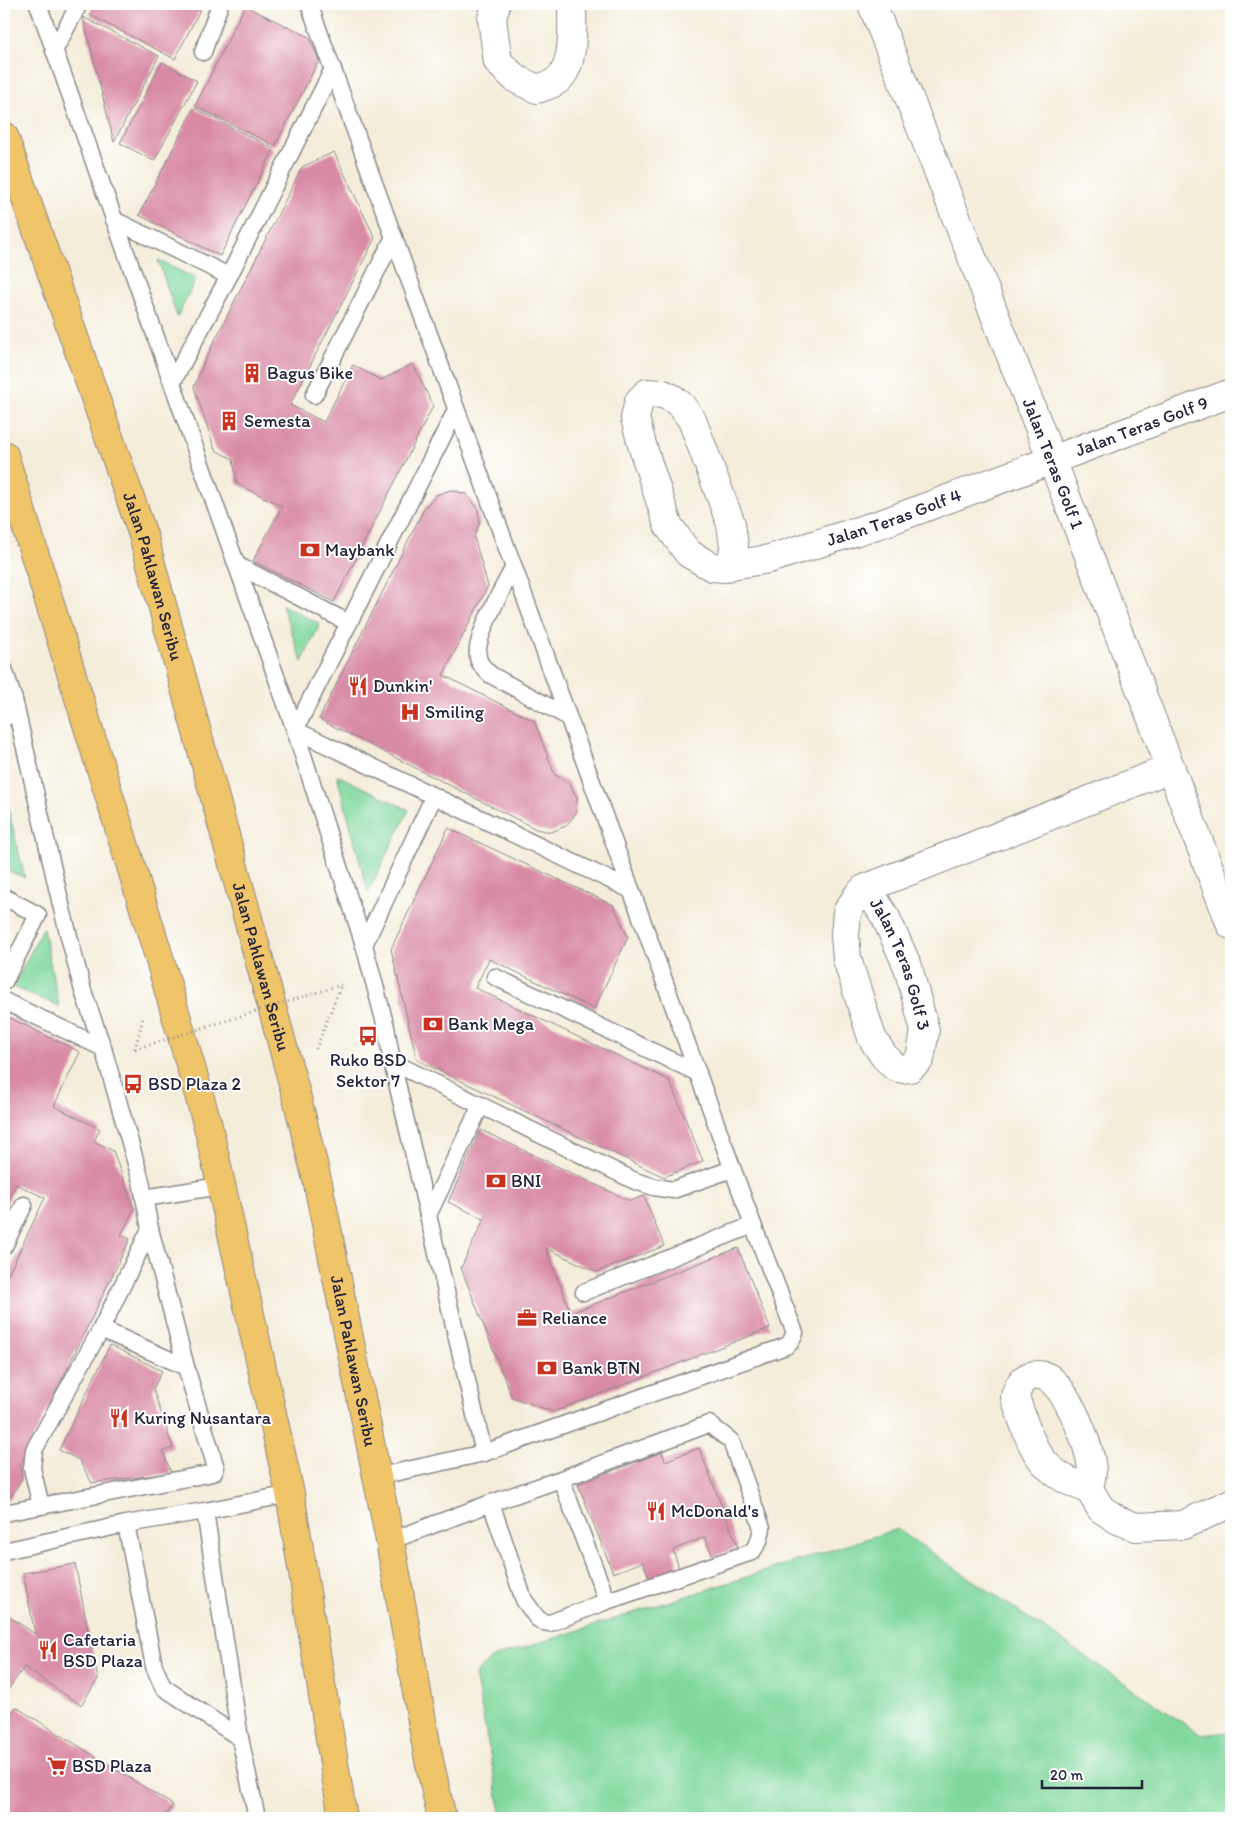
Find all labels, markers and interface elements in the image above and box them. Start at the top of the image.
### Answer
building icon: Bagus Bike [241,362,263,384]
place label: Bagus Bike [267,362,353,384]
street label: Jalan Teras Golf 9 [1072,392,1211,461]
street label: Jalan Teras Golf 1 [1018,395,1089,532]
building icon: Semesta [218,410,240,432]
place label: Semesta [244,410,311,432]
street label: Jalan Teras Golf 4 [824,484,965,551]
street label: Jalan Pahlawan Seribu [118,489,188,663]
bank icon: Maybank [299,539,321,561]
place label: Maybank [325,539,395,561]
restaurant icon: Dunkin' [347,675,369,697]
place label: Dunkin' [373,675,432,697]
hospital icon: Smiling [399,701,421,723]
place label: Smiling [425,701,485,723]
street label: Jalan Pahlawan Seribu [227,880,295,1054]
street label: Jalan Teras Golf 3 [865,894,935,1033]
bank icon: Bank Mega [422,1013,444,1035]
place label: Bank Mega [448,1013,535,1035]
bus stop icon: Ruko BSD Sektor 7 [357,1025,379,1047]
place label: Ruko BSD Sektor 7 [330,1049,406,1092]
bus stop icon: BSD Plaza 2 [122,1073,144,1095]
place label: BSD Plaza 2 [148,1073,242,1095]
bank icon: BNI [485,1170,507,1192]
place label: BNI [511,1170,542,1192]
street label: Jalan Pahlawan Seribu [326,1273,382,1449]
office icon: Reliance [516,1307,538,1329]
place label: Reliance [542,1307,607,1329]
bank icon: Bank BTN [536,1357,558,1379]
place label: Bank BTN [562,1357,640,1379]
restaurant icon: Kuring Nusantara [108,1407,130,1429]
place label: Kuring Nusantara [134,1407,272,1429]
restaurant icon: McDonald's [645,1500,667,1522]
place label: McDonald's [671,1500,759,1522]
place label: Cafetaria BSD Plaza [63,1629,143,1672]
restaurant icon: Cafetaria BSD Plaza [37,1639,59,1661]
supermarket icon: BSD Plaza [46,1755,68,1777]
place label: BSD Plaza [72,1755,152,1777]
scale bar [1042,1757,1142,1789]
text: 20 m [1050,1766,1084,1784]

